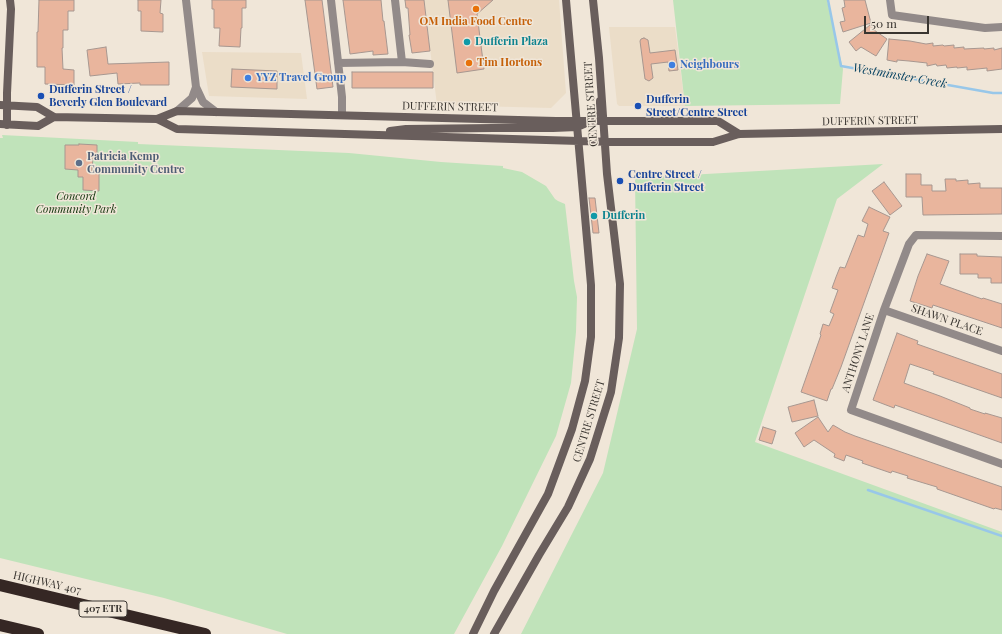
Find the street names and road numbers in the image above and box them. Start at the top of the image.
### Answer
street label: CENTRE STREET [581,61,601,147]
street label: DUFFERIN STREET [402,100,498,114]
street label: DUFFERIN STREET [822,114,918,128]
street label: SHAWN PLACE [909,302,985,338]
street label: ANTHONY LANE [839,312,877,394]
street label: CENTRE STREET [570,378,608,464]
street label: HIGHWAY 407 [12,569,82,597]
road number: 407 ETR [79,601,127,617]

